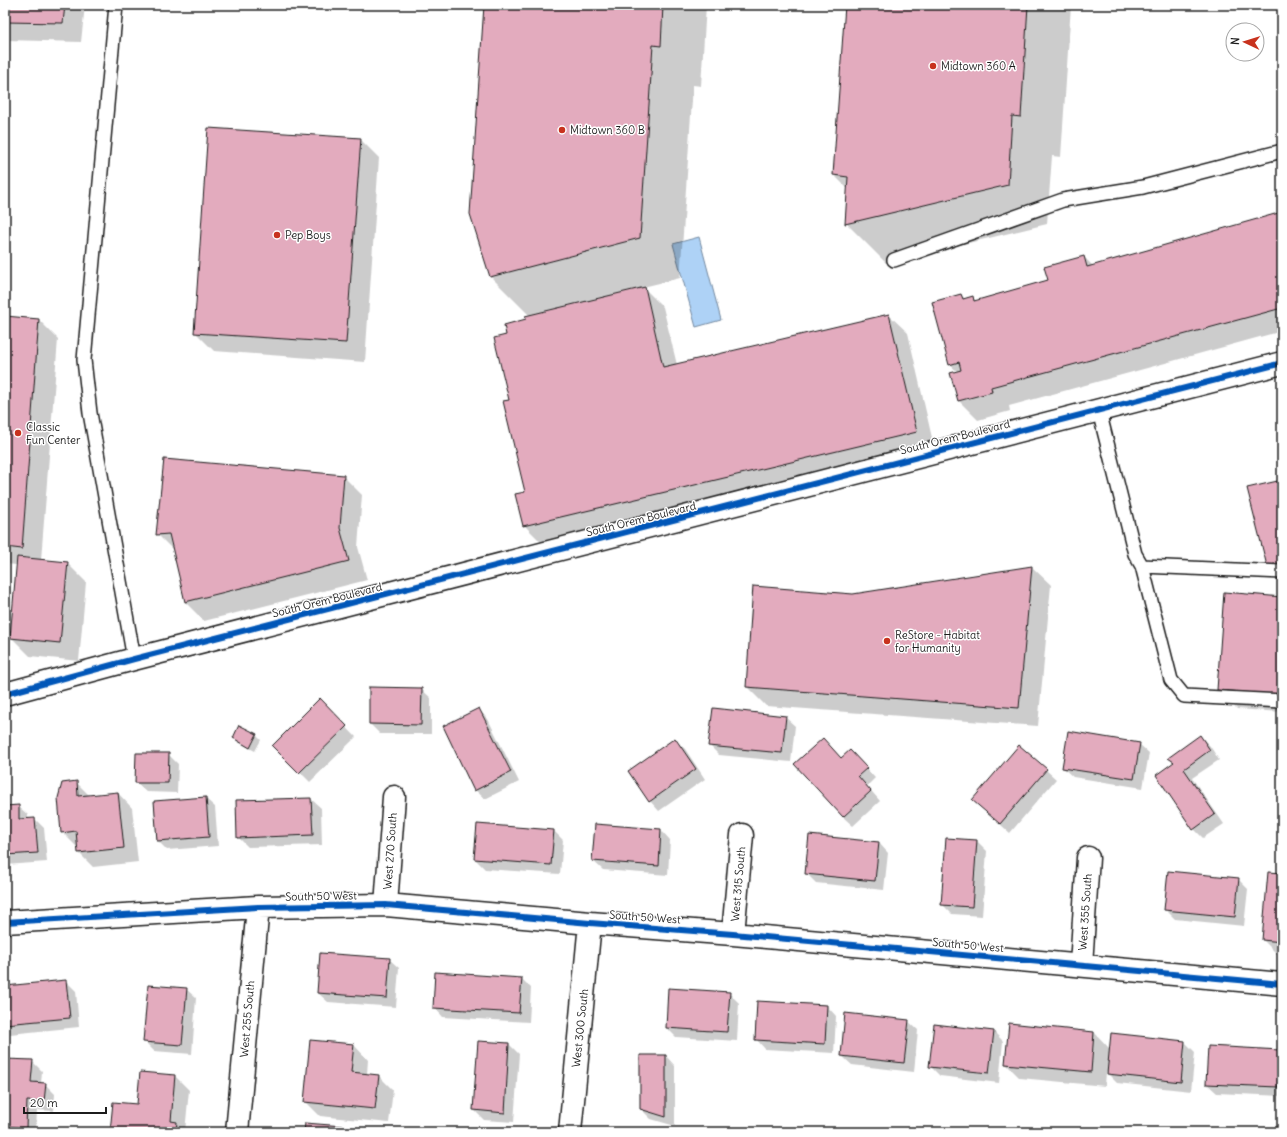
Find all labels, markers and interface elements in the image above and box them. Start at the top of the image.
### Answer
north arrow [1225,22,1265,62]
text: N [1228,37,1242,46]
place label: Midtown 360 A [941,59,1016,73]
marker: Midtown 360 A [928,61,938,71]
place label: Midtown 360 B [570,123,645,137]
marker: Midtown 360 B [557,125,567,135]
place label: Pep Boys [285,228,331,242]
marker: Pep Boys [272,230,282,240]
street label: South Orem Boulevard [899,416,1012,457]
place label: Classic Fun Center [26,420,81,447]
marker: Classic Fun Center [13,428,23,438]
street label: South Orem Boulevard [585,498,698,539]
street label: South Orem Boulevard [271,579,384,620]
place label: ReStore - Habitat for Humanity [895,628,980,655]
marker: ReStore - Habitat for Humanity [882,636,892,646]
street label: West 270 South [380,812,400,890]
street label: West 315 South [728,846,748,922]
street label: West 355 South [1075,873,1095,951]
street label: South 50 West [285,888,357,904]
street label: South 50 West [609,908,682,927]
street label: South 50 West [932,935,1005,955]
street label: West 255 South [237,980,257,1058]
street label: West 300 South [569,988,591,1068]
scale bar [24,1089,106,1115]
text: 20 m [30,1095,58,1110]

